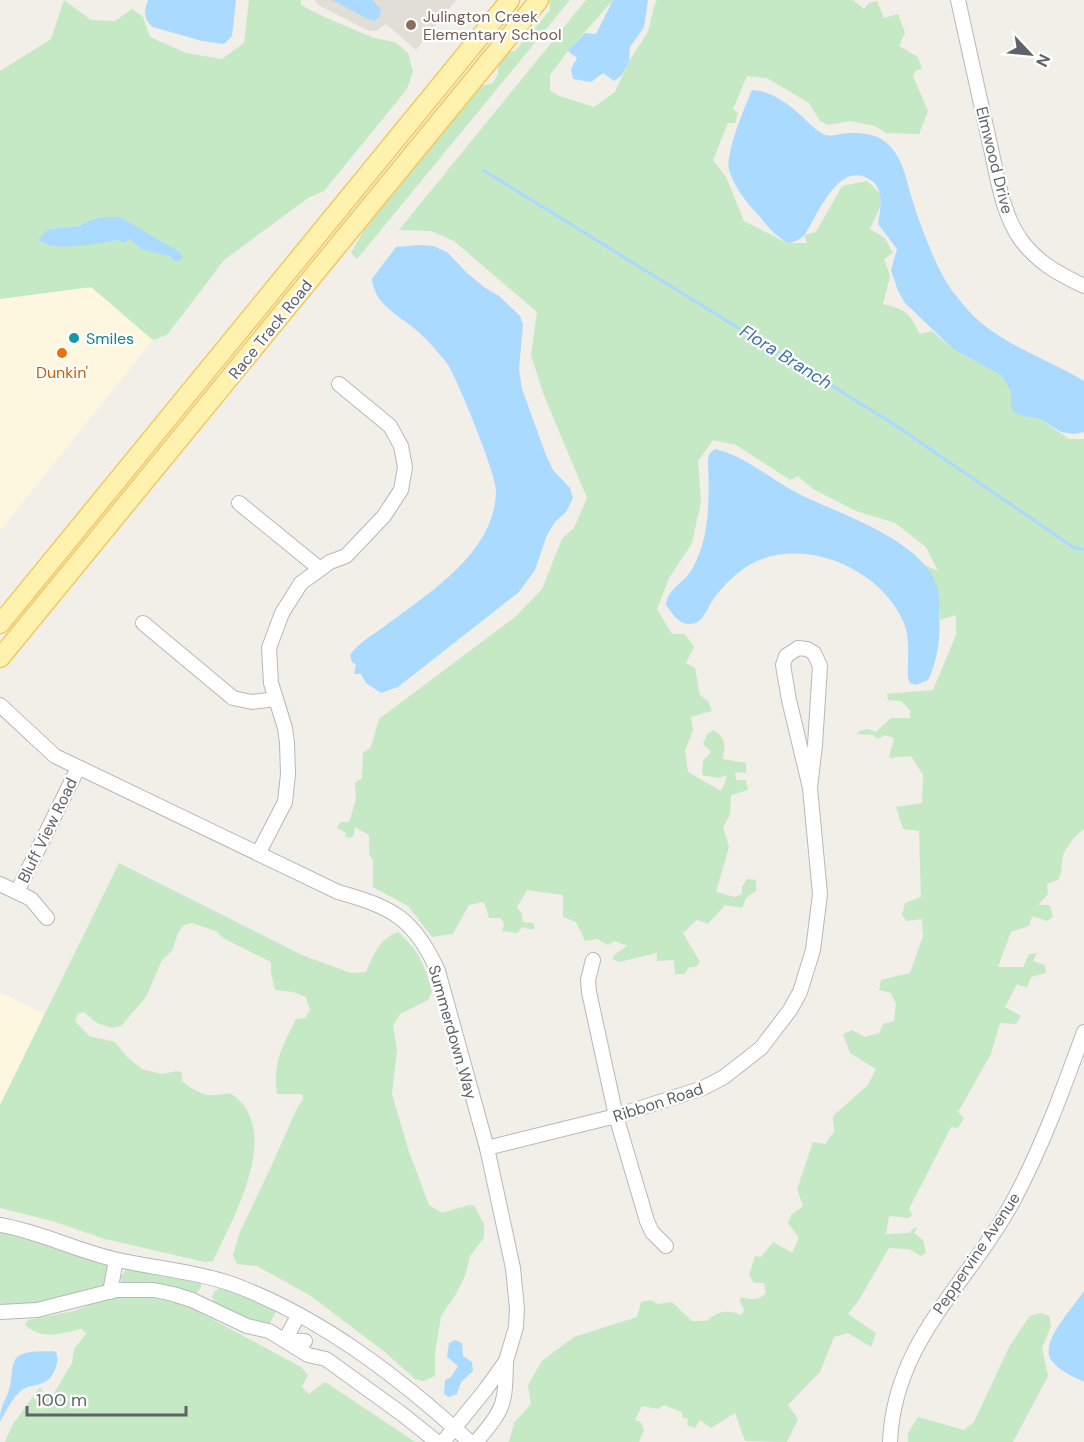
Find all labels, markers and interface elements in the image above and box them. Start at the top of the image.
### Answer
place label: Julington Creek Elementary School [423,6,561,45]
marker: Julington Creek Elementary School [404,18,418,32]
north arrow [1000,24,1060,84]
text: N [1031,51,1055,70]
street label: Elmwood Drive [971,104,1018,216]
street label: Race Track Road [224,275,317,383]
water label: Flora Branch [735,319,837,395]
place label: Smiles [86,328,134,349]
marker: Smiles [67,331,81,345]
marker: Dunkin' [55,346,69,360]
place label: Dunkin' [36,362,88,383]
street label: Bluff View Road [13,774,82,886]
street label: Summerdown Way [423,963,482,1102]
street label: Ribbon Road [610,1078,706,1127]
street label: Peppervine Avenue [928,1188,1025,1318]
scale bar [27,1379,186,1417]
text: 100 m [36,1388,87,1412]

